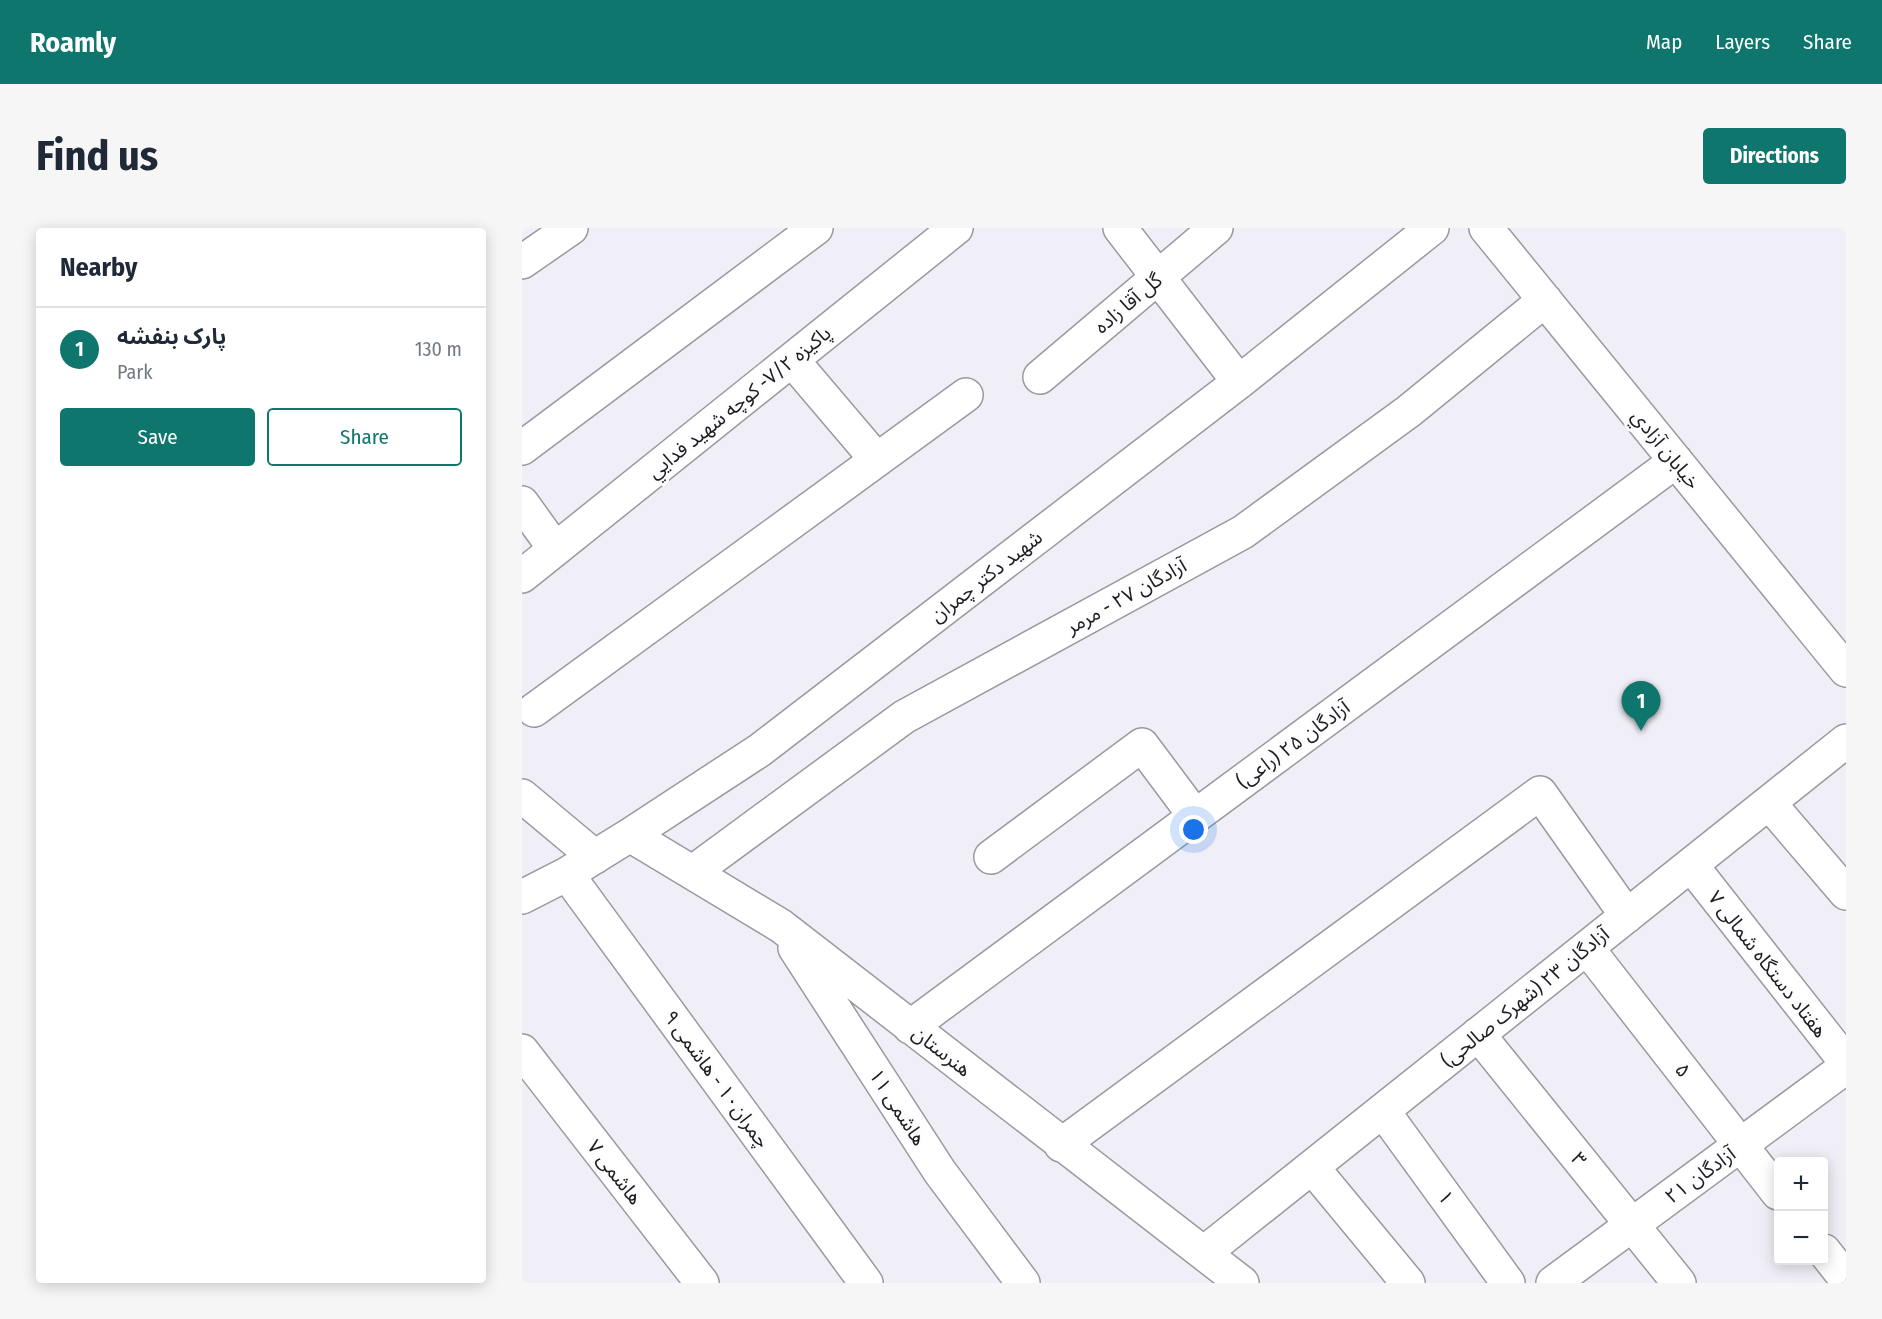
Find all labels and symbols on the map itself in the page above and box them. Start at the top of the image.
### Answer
street label: گل آقا زاده [1089,267,1167,338]
street label: پاکیزه ۷/۲- كوچه شهيد فدايي [642,321,838,486]
street label: خيابان آزادي [1624,404,1705,496]
street label: شهید دکتر چمران [925,525,1048,628]
street label: آزادگان ۲۷ - مرمر [1061,552,1191,639]
pin: 1 [1622,682,1660,731]
street label: آزادگان ۲۵ (راعی) [1232,694,1355,793]
your location [1179,815,1208,844]
street label: هفتاد دستگاه شمالی ۷ [1703,886,1833,1042]
street label: آزادگان ۲۳ (شهرک صالحی) [1436,921,1615,1072]
street label: چمران۱۰ - هاشمی ۹ [658,1005,775,1153]
street label: هنرستان [908,1021,976,1081]
street label: ۵ [1670,1058,1696,1082]
street label: هاشمی ۱۱ [864,1064,932,1150]
street label: هاشمی ۷ [582,1135,648,1209]
street label: آزادگان ۲۱ [1660,1141,1741,1209]
street label: ۳ [1566,1147,1592,1171]
street label: ۱ [1433,1185,1459,1209]

